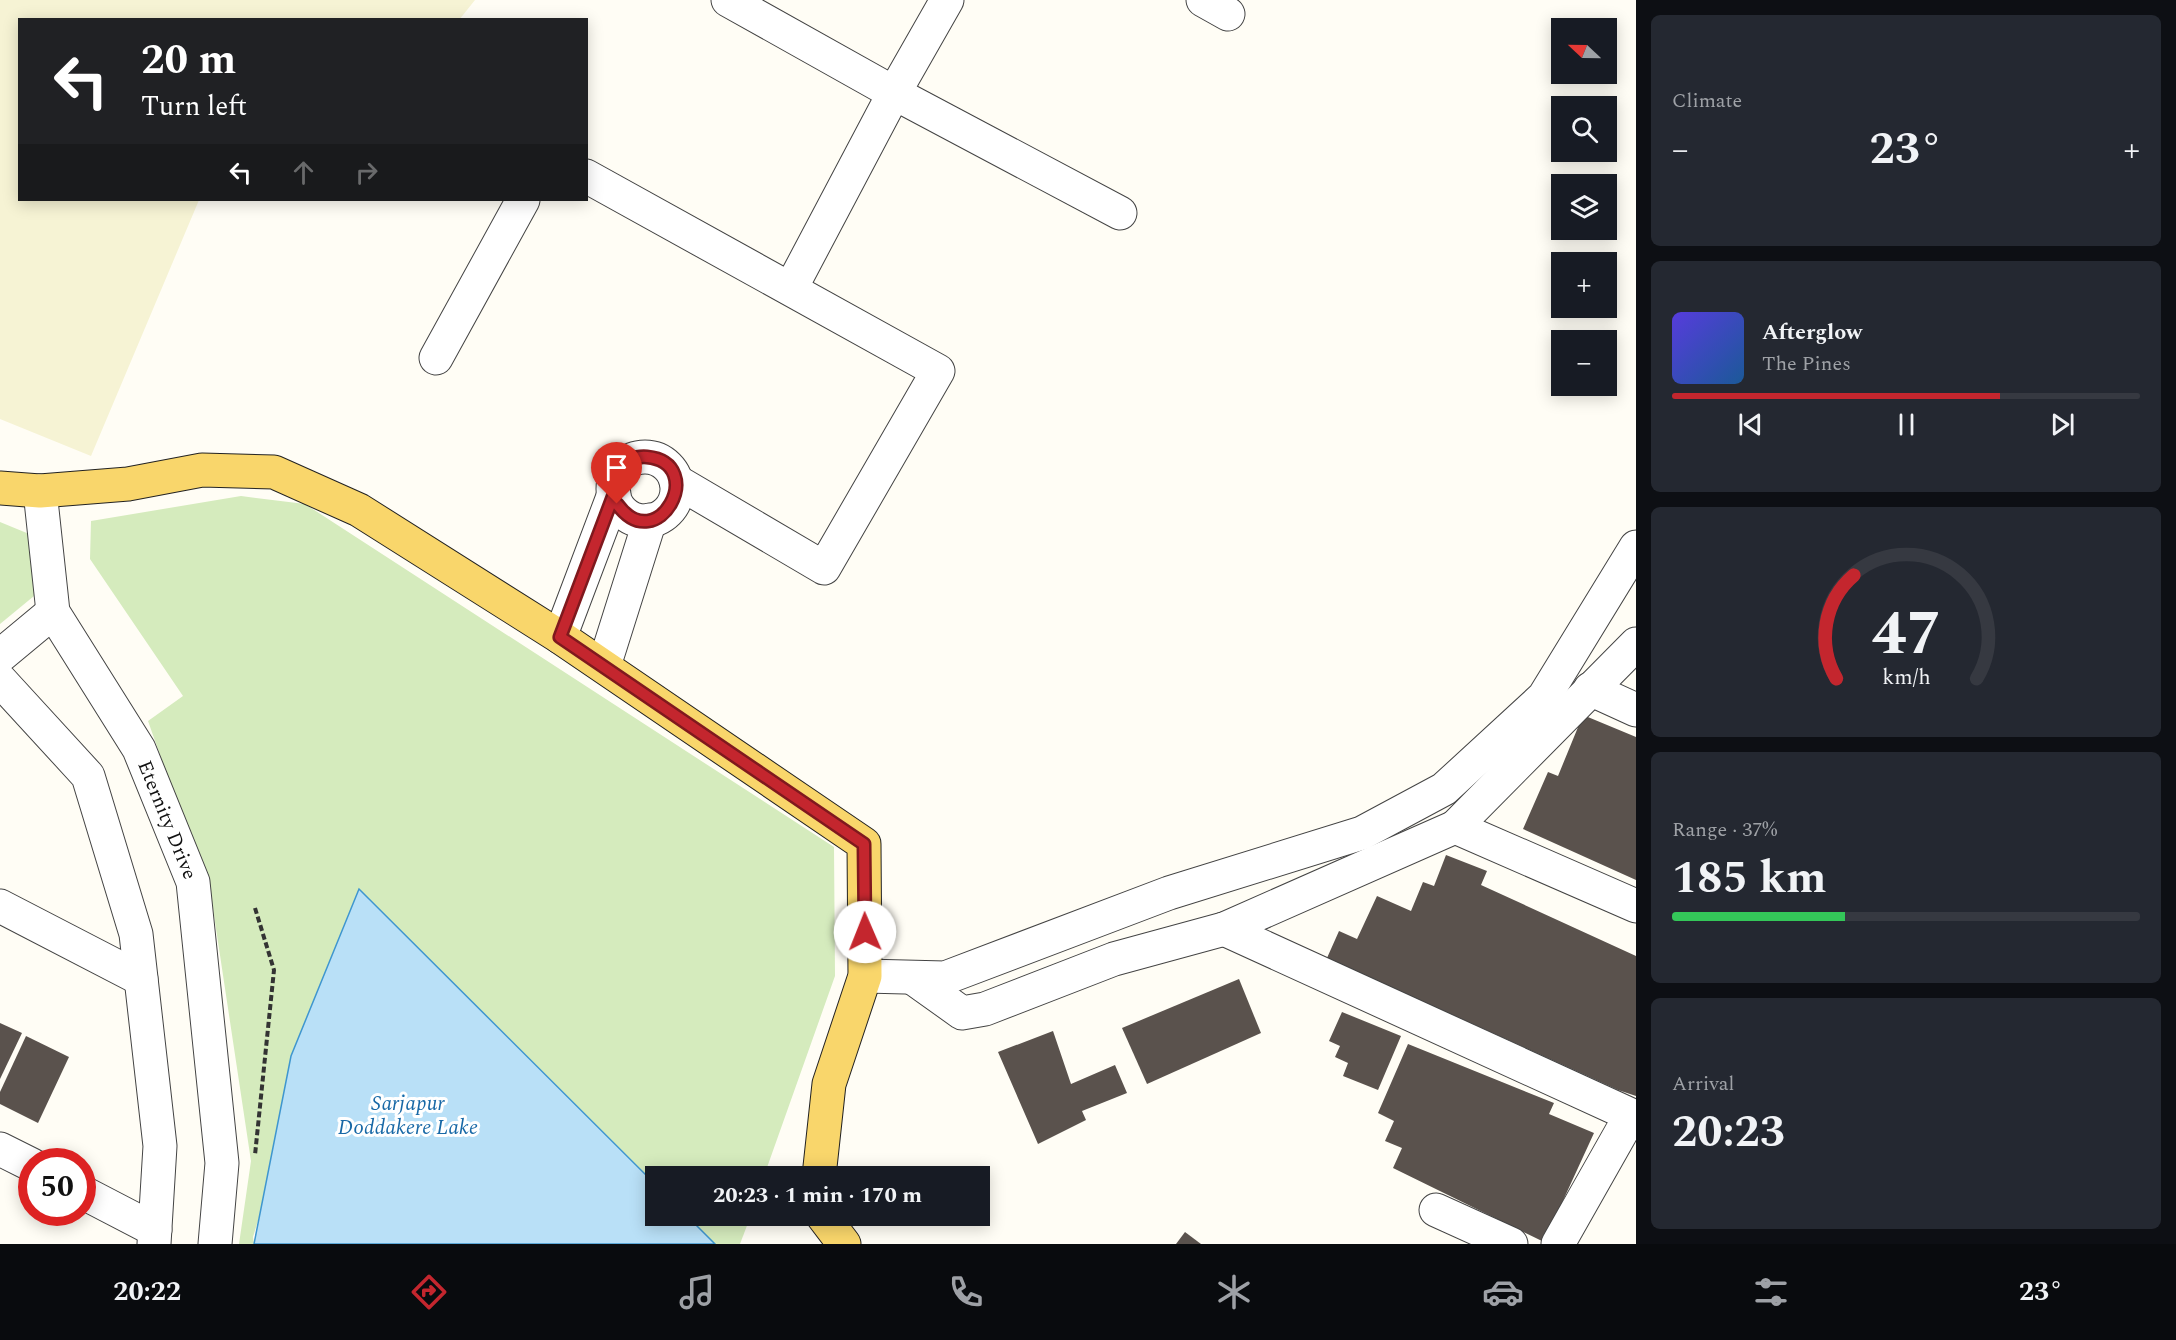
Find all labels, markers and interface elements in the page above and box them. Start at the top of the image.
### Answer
north arrow [1551,18,1617,84]
map controls [1551,18,1617,396]
text: 20 m [141,29,236,92]
icon: left [42,42,120,120]
text: Turn left [141,86,247,128]
text: Climate [1672,86,1742,116]
button: search [1551,96,1617,162]
text: 23° [1870,115,1943,184]
text: − [1672,125,1689,175]
text: + [2124,125,2140,175]
icon: left [224,156,257,189]
icon: ahead [287,156,320,189]
icon: right [350,156,383,189]
button: layers [1551,174,1617,240]
button: + [1551,252,1617,318]
text: Afterglow [1762,316,1862,349]
button: − [1551,330,1617,396]
text: The Pines [1762,349,1851,379]
icon: previous [1734,408,1767,441]
icon: pause [1890,408,1923,441]
icon: next [2046,408,2079,441]
pin [591,442,642,504]
icon: arrive [600,451,633,484]
text: 47 [1871,587,1941,682]
text: km/h [1882,661,1930,694]
street label: Eternity Drive [129,756,205,884]
text: Range · 37% [1672,815,1777,845]
text: 185 km [1672,844,1827,913]
position arrow [833,900,897,964]
text: Arrival [1672,1069,1734,1099]
water label: Sarjapur Doddakere Lake [338,1088,478,1144]
text: 20:23 [1672,1098,1785,1167]
speed limit sign: 50 [18,1148,96,1226]
text: 20:23 · 1 min · 170 m [713,1179,922,1212]
text: 20:22 [113,1271,181,1313]
icon: directions [408,1271,450,1313]
icon: music [676,1271,718,1313]
icon: phone [945,1271,987,1313]
icon: climate [1213,1271,1255,1313]
icon: car [1482,1271,1524,1313]
icon: filters [1750,1271,1792,1313]
text: 23° [2019,1271,2063,1313]

